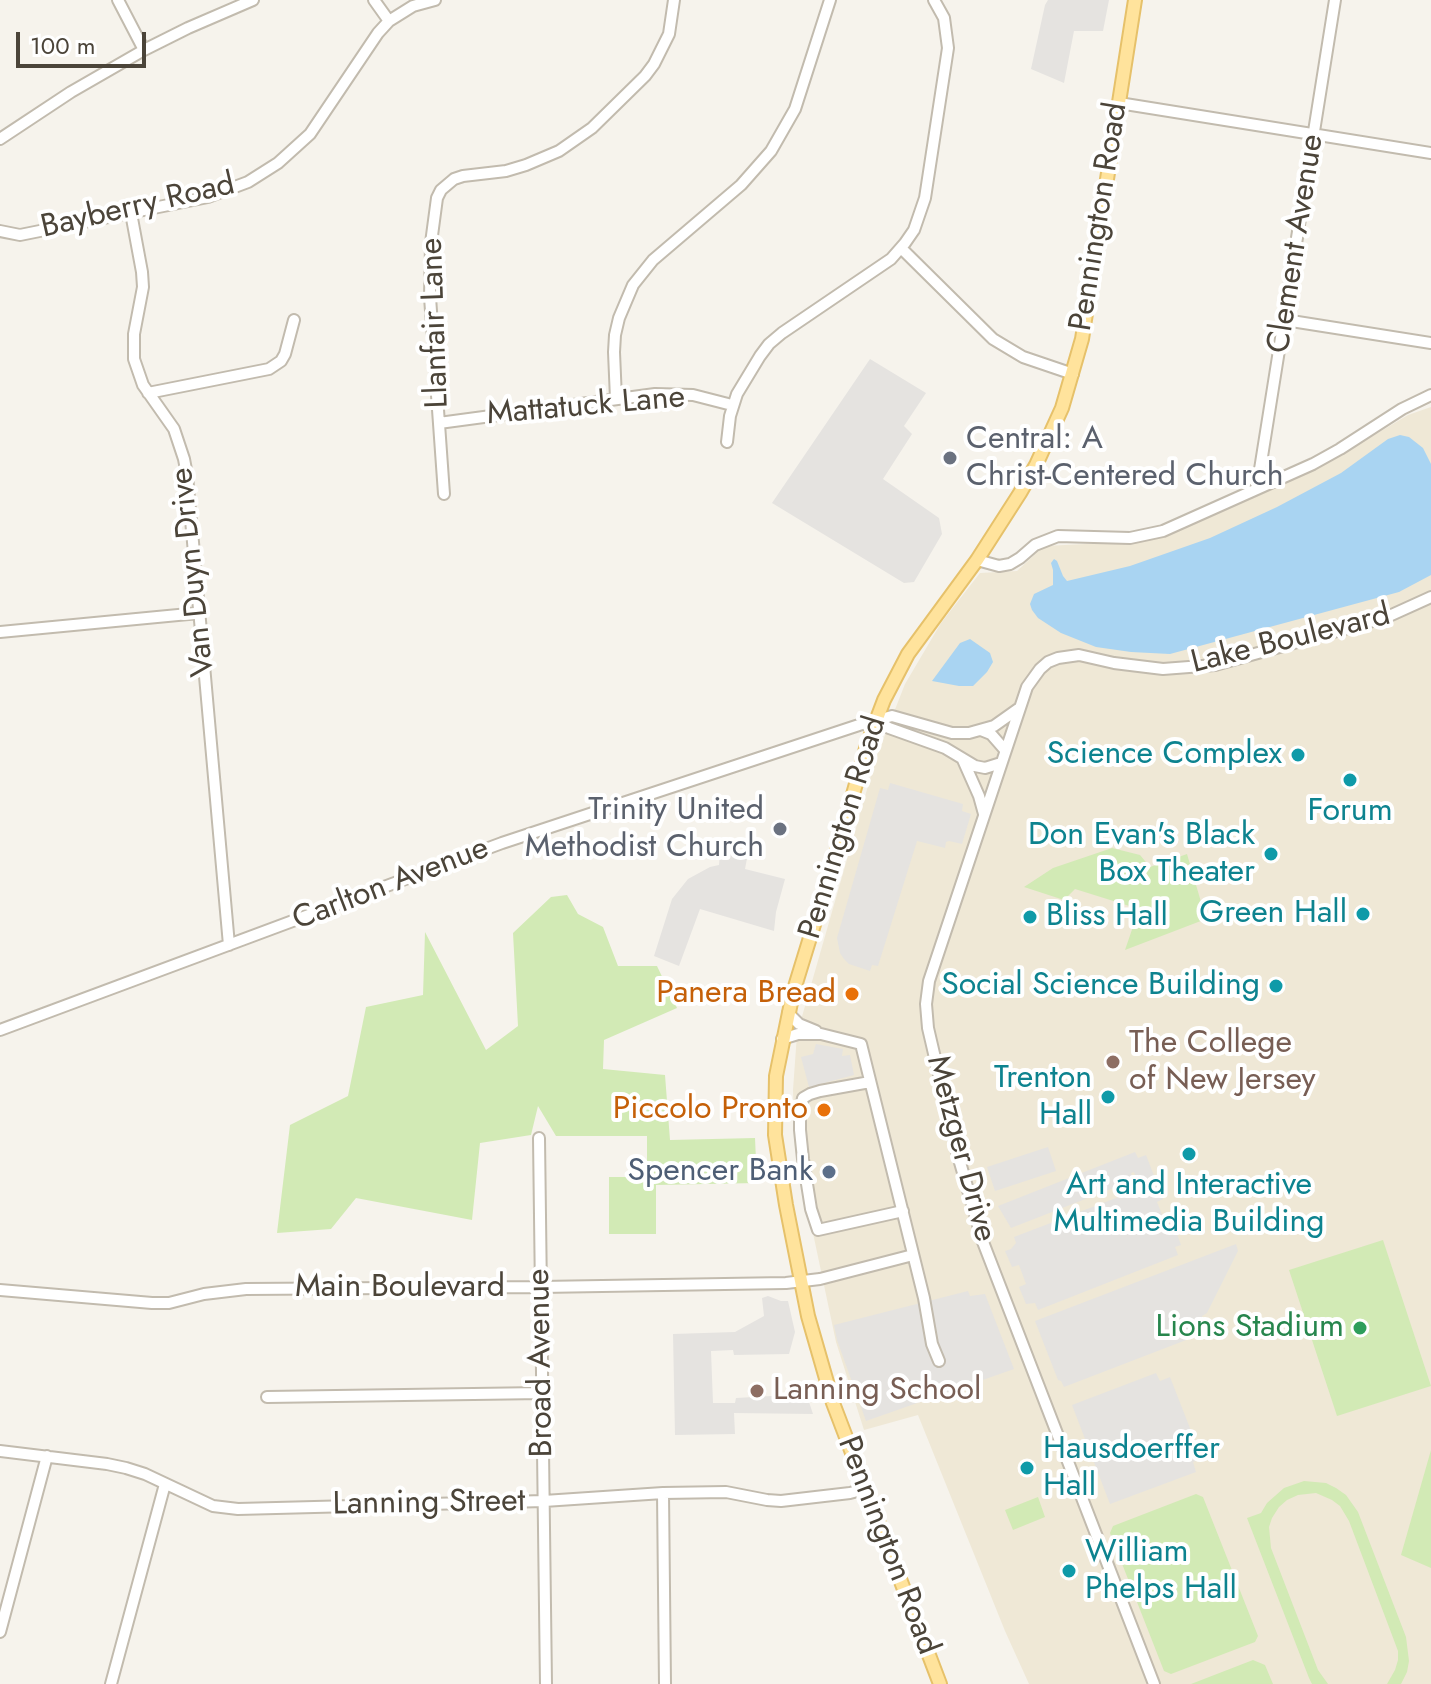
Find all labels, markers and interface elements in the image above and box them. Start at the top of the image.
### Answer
scale bar [20,16,150,66]
text: 100 m [30,28,96,63]
street label: Pennington Road [1063,100,1137,334]
street label: Clement Avenue [1261,132,1333,356]
street label: Bayberry Road [37,166,239,248]
street label: Llanfair Lane [414,237,458,409]
street label: Mattatuck Lane [485,379,687,435]
place label: Central: A Christ-Centered Church [966,421,1284,496]
marker: Central: A Christ-Centered Church [941,449,959,467]
street label: Van Duyn Drive [164,466,224,678]
street label: Lake Boulevard [1188,597,1394,683]
street label: Pennington Road [792,712,896,944]
place label: Science Complex [1047,736,1282,774]
marker: Science Complex [1289,746,1307,764]
marker: Forum [1341,771,1359,789]
place label: Trinity United Methodist Church [525,792,764,867]
place label: Forum [1307,793,1393,831]
place label: Don Evan's Black Box Theater [1028,817,1255,892]
marker: Trinity United Methodist Church [771,820,789,838]
street label: Carlton Avenue [288,830,494,940]
marker: Don Evan's Black Box Theater [1262,845,1280,863]
place label: Green Hall [1199,895,1347,933]
place label: Bliss Hall [1046,898,1168,936]
marker: Green Hall [1354,905,1372,923]
marker: Bliss Hall [1021,908,1039,926]
place label: Social Science Building [941,967,1260,1005]
place label: Panera Bread [656,975,836,1013]
marker: Social Science Building [1267,977,1285,995]
marker: Panera Bread [843,985,861,1003]
place label: The College of New Jersey [1129,1025,1315,1100]
street label: Metzger Drive [917,1052,1003,1246]
marker: The College of New Jersey [1104,1053,1122,1071]
place label: Trenton Hall [994,1060,1092,1135]
marker: Trenton Hall [1099,1088,1117,1106]
place label: Piccolo Pronto [613,1091,808,1129]
marker: Piccolo Pronto [815,1101,833,1119]
marker: Art and Interactive Multimedia Building [1180,1145,1198,1163]
place label: Spencer Bank [627,1153,813,1191]
marker: Spencer Bank [820,1163,838,1181]
place label: Art and Interactive Multimedia Building [1053,1167,1325,1242]
street label: Broad Avenue [521,1268,563,1458]
street label: Main Boulevard [295,1269,505,1307]
place label: Lions Stadium [1156,1309,1344,1347]
marker: Lions Stadium [1351,1319,1369,1337]
place label: Lanning School [773,1372,981,1410]
marker: Lanning School [748,1382,766,1400]
street label: Pennington Road [828,1431,946,1661]
place label: Hausdoerffer Hall [1043,1431,1220,1506]
marker: Hausdoerffer Hall [1018,1459,1036,1477]
street label: Lanning Street [332,1483,526,1525]
place label: William Phelps Hall [1085,1534,1237,1609]
marker: William Phelps Hall [1060,1562,1078,1580]

